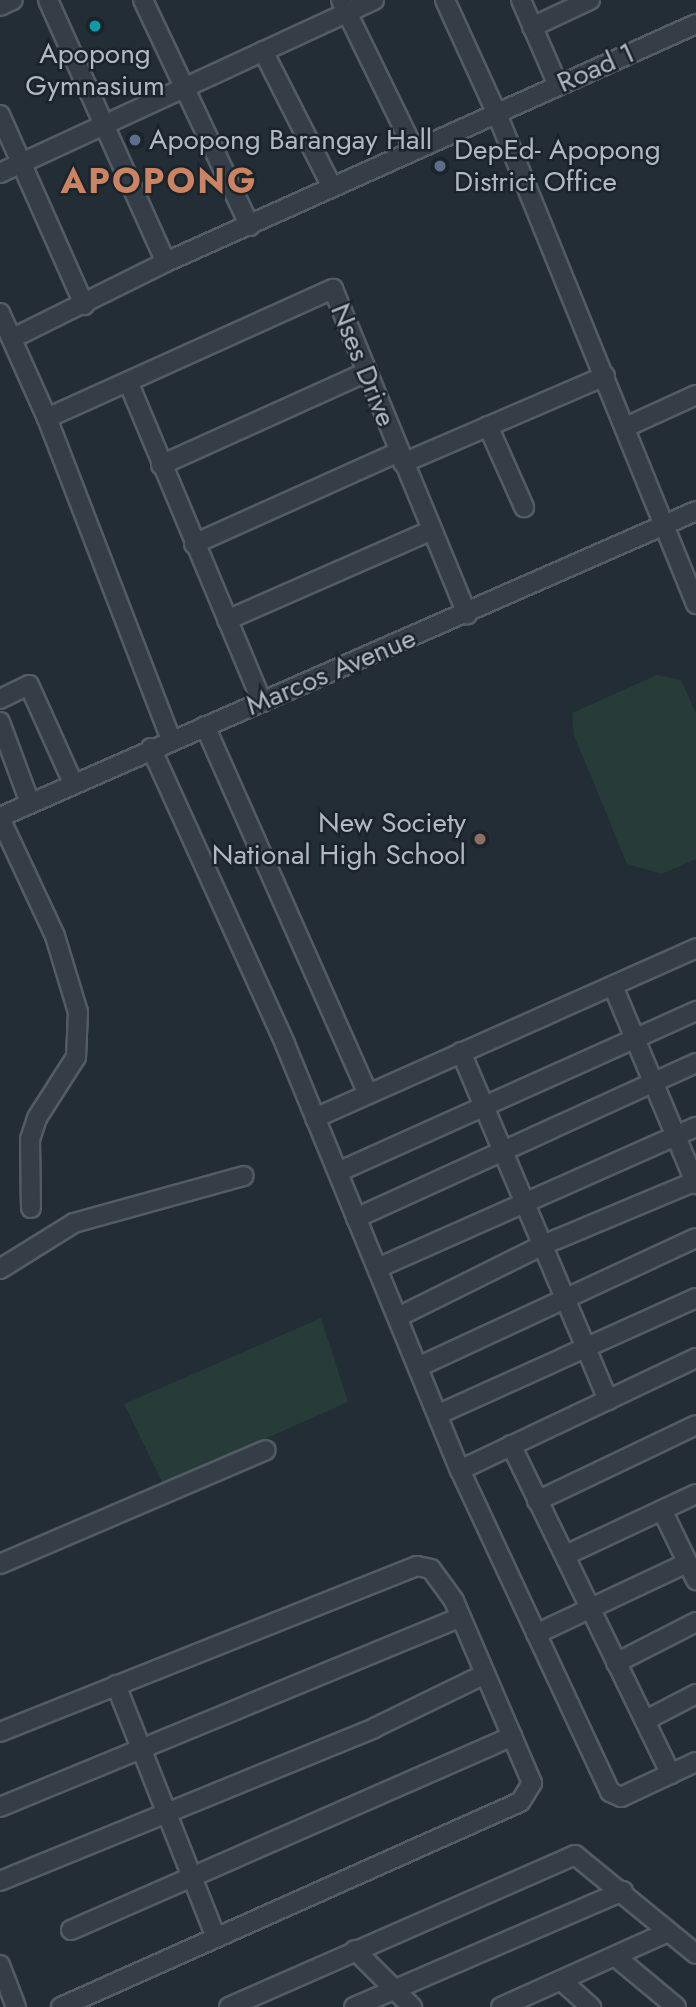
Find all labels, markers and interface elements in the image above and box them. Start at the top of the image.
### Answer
marker: Apopong Gymnasium [87,18,103,34]
street label: Road 1 [552,36,640,100]
place label: Apopong Gymnasium [25,37,165,103]
place label: Apopong Barangay Hall [149,123,432,157]
marker: Apopong Barangay Hall [127,132,143,148]
place label: DepEd- Apopong District Office [454,133,661,199]
marker: DepEd- Apopong District Office [432,158,448,174]
district label: APOPONG [61,160,257,202]
street label: Nses Drive [323,299,403,431]
street label: Marcos Avenue [241,621,421,723]
place label: New Society National High School [212,806,466,872]
marker: New Society National High School [472,831,488,847]

